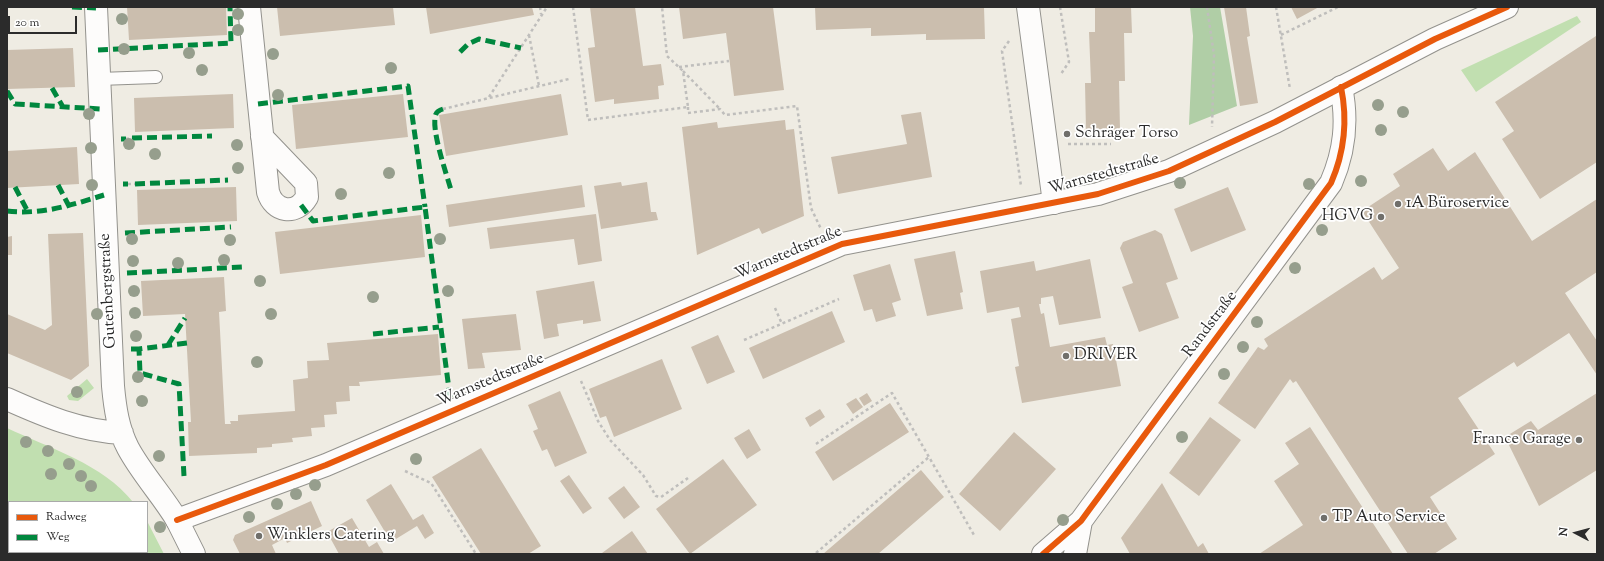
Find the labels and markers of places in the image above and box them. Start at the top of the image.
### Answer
place label: Schräger Torso [1075,124,1178,144]
marker: Schräger Torso [1062,129,1072,139]
place label: 1A Büroservice [1406,194,1509,214]
marker: 1A Büroservice [1393,199,1403,209]
place label: HGVG [1322,207,1373,227]
marker: HGVG [1376,212,1386,222]
place label: DRIVER [1074,346,1137,366]
marker: DRIVER [1061,351,1071,361]
place label: France Garage [1473,430,1571,450]
marker: France Garage [1574,435,1584,445]
place label: TP Auto Service [1332,508,1445,528]
marker: TP Auto Service [1319,513,1329,523]
place label: Winklers Catering [267,526,394,546]
marker: Winklers Catering [254,531,264,541]

